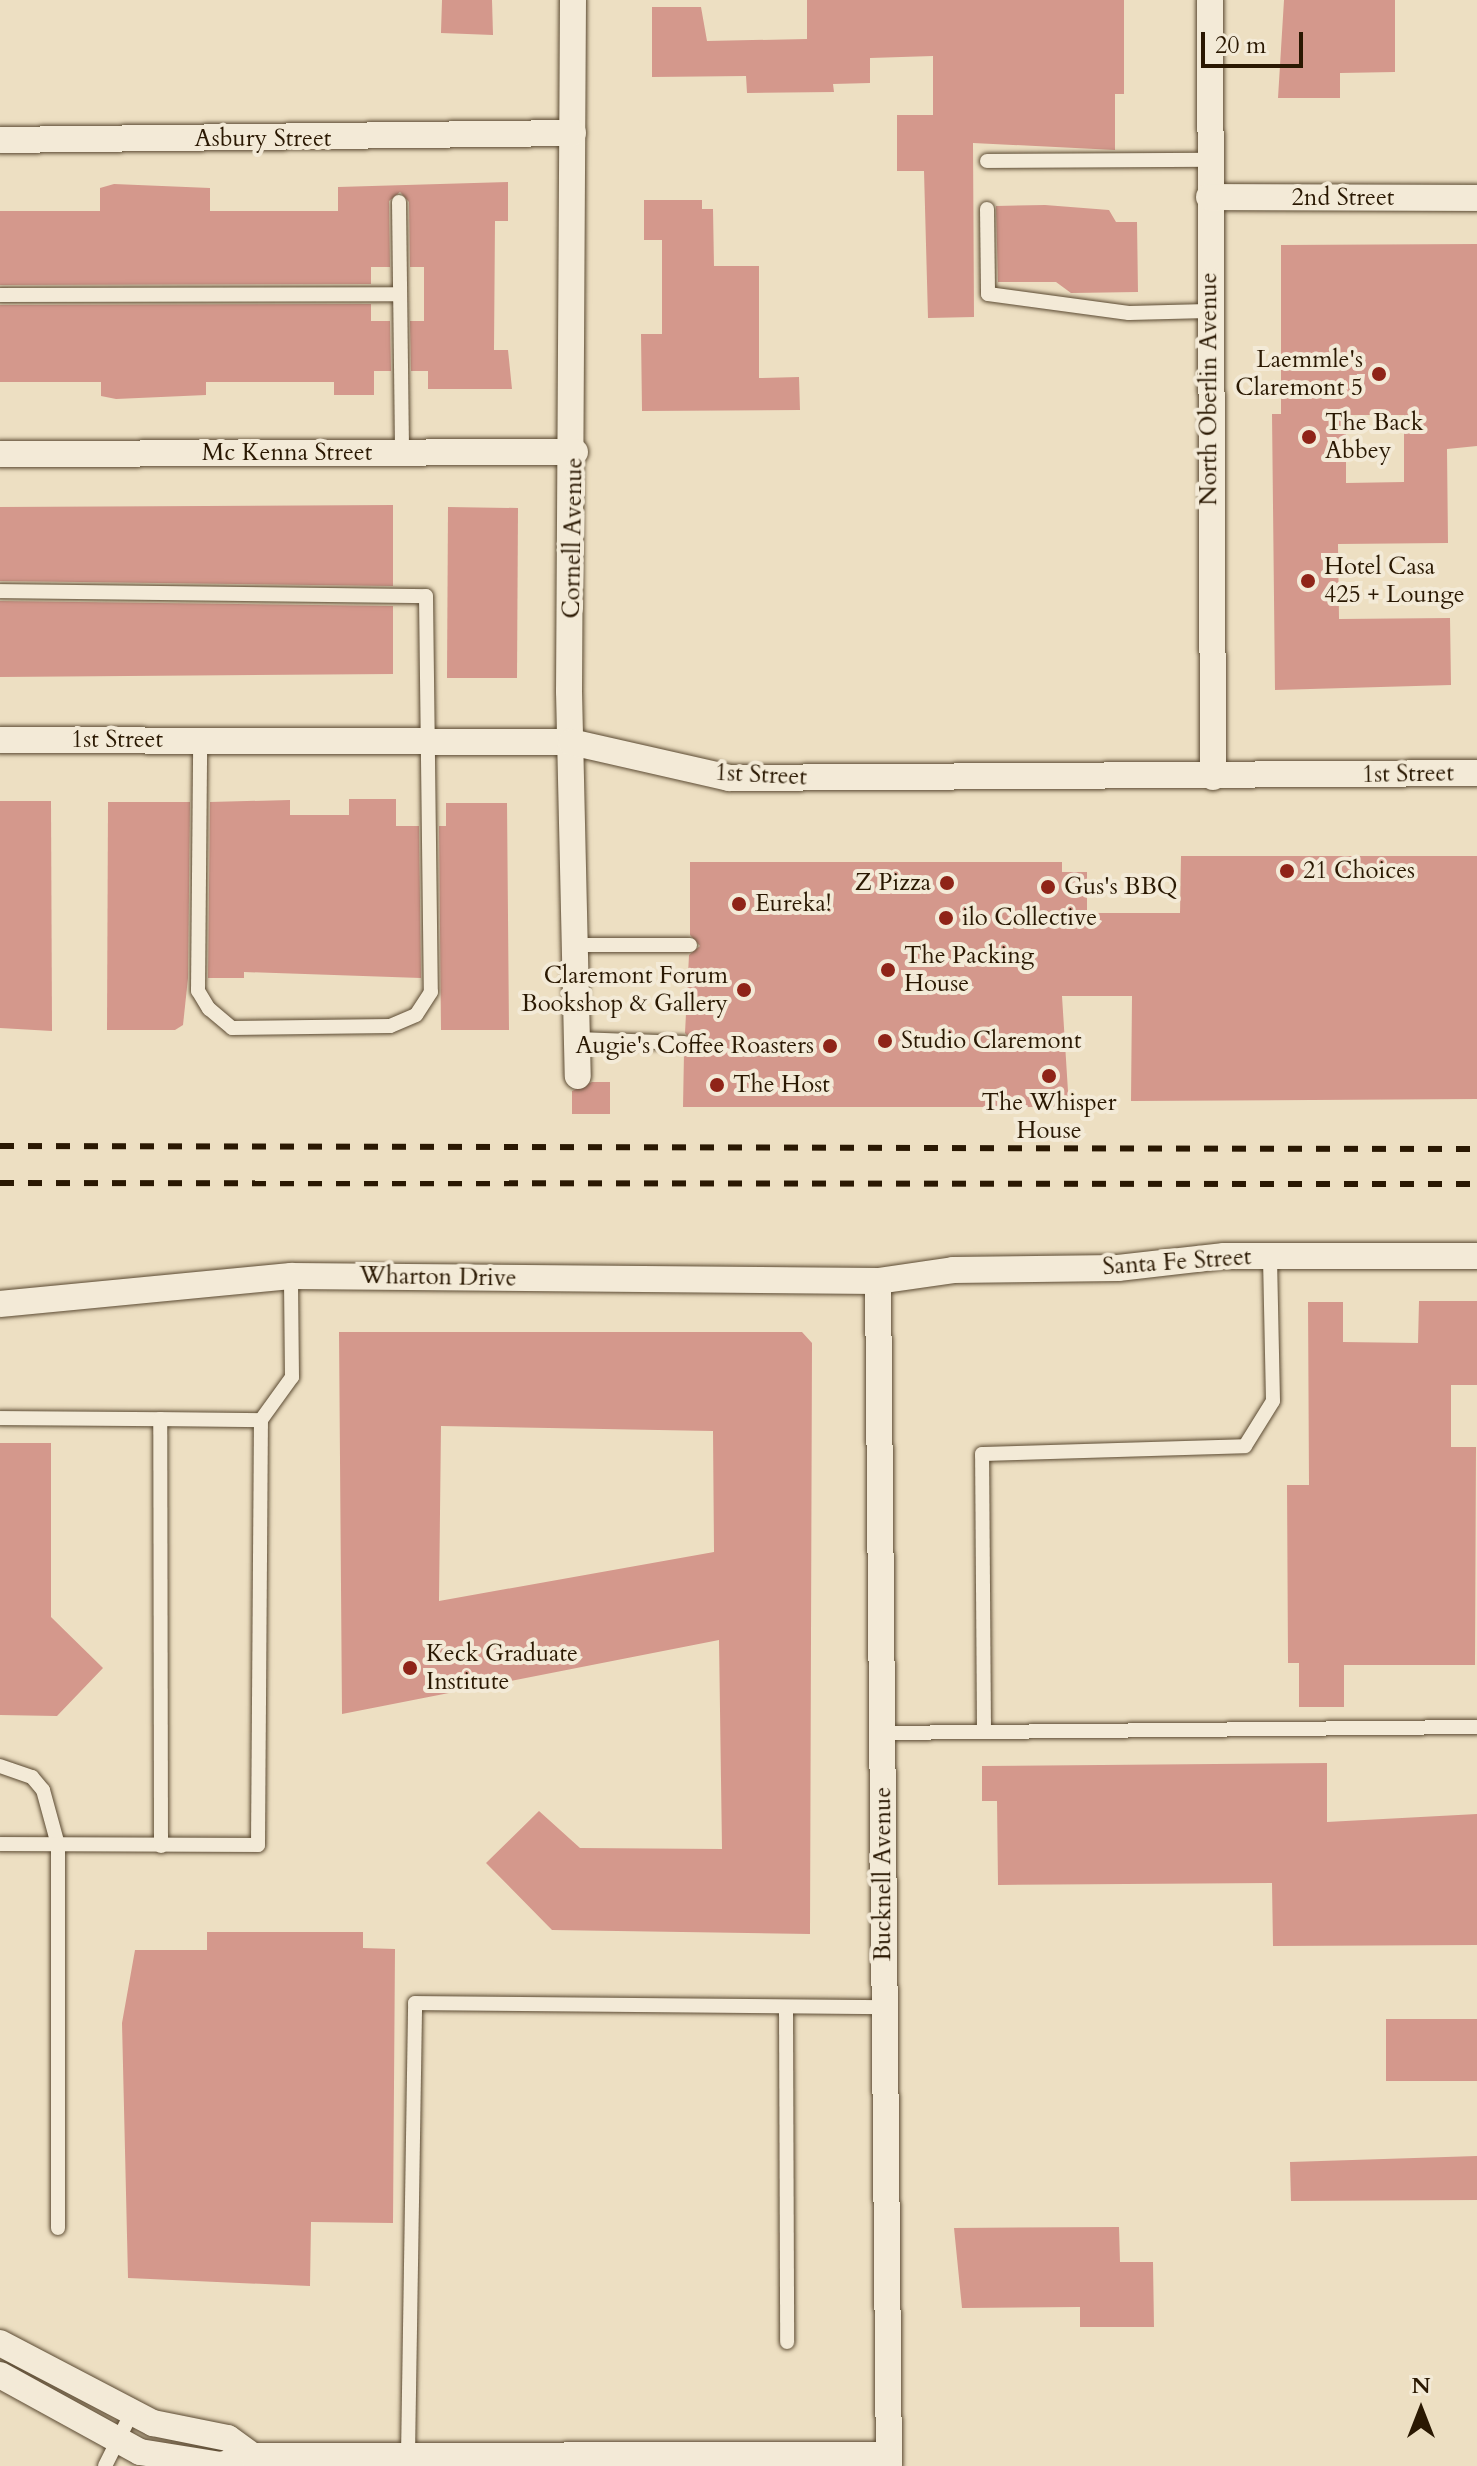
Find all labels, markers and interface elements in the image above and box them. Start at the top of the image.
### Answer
scale bar [1205,16,1307,66]
text: 20 m [1215,29,1266,62]
street label: Asbury Street [195,125,331,153]
street label: 2nd Street [1292,184,1394,212]
street label: North Oberlin Avenue [1195,272,1223,506]
place label: Laemmle's Claremont 5 [1235,346,1363,402]
marker: Laemmle's Claremont 5 [1370,365,1388,383]
place label: The Back Abbey [1325,409,1424,465]
marker: The Back Abbey [1300,428,1318,446]
street label: Mc Kenna Street [202,439,372,467]
street label: Cornell Avenue [557,457,589,619]
place label: Hotel Casa 425 + Lounge [1324,553,1465,609]
marker: Hotel Casa 425 + Lounge [1299,572,1317,590]
street label: 1st Street [71,726,163,754]
street label: 1st Street [714,758,808,792]
street label: 1st Street [1362,759,1454,789]
place label: 21 Choices [1303,857,1415,885]
marker: 21 Choices [1278,862,1296,880]
place label: Z Pizza [855,869,931,897]
place label: Gus's BBQ [1064,873,1177,901]
marker: Z Pizza [938,874,956,892]
marker: Gus's BBQ [1039,878,1057,896]
place label: Eureka! [755,890,832,918]
marker: Eureka! [730,895,748,913]
place label: ilo Collective [962,904,1097,932]
marker: ilo Collective [937,909,955,927]
place label: The Packing House [904,942,1034,998]
marker: The Packing House [879,961,897,979]
place label: Claremont Forum Bookshop & Gallery [521,962,728,1018]
marker: Claremont Forum Bookshop & Gallery [735,981,753,999]
place label: Studio Claremont [901,1027,1082,1055]
place label: Augie's Coffee Roasters [575,1032,814,1060]
marker: Studio Claremont [876,1032,894,1050]
marker: Augie's Coffee Roasters [821,1037,839,1055]
marker: The Whisper House [1040,1067,1058,1085]
place label: The Host [733,1071,830,1099]
marker: The Host [708,1076,726,1094]
place label: The Whisper House [982,1089,1116,1145]
street label: Santa Fe Street [1102,1242,1252,1282]
street label: Wharton Drive [359,1261,517,1293]
place label: Keck Graduate Institute [426,1640,578,1696]
marker: Keck Graduate Institute [401,1659,419,1677]
street label: Bucknell Avenue [869,1787,897,1961]
north arrow [1381,2370,1461,2450]
text: N [1411,2371,1431,2401]

